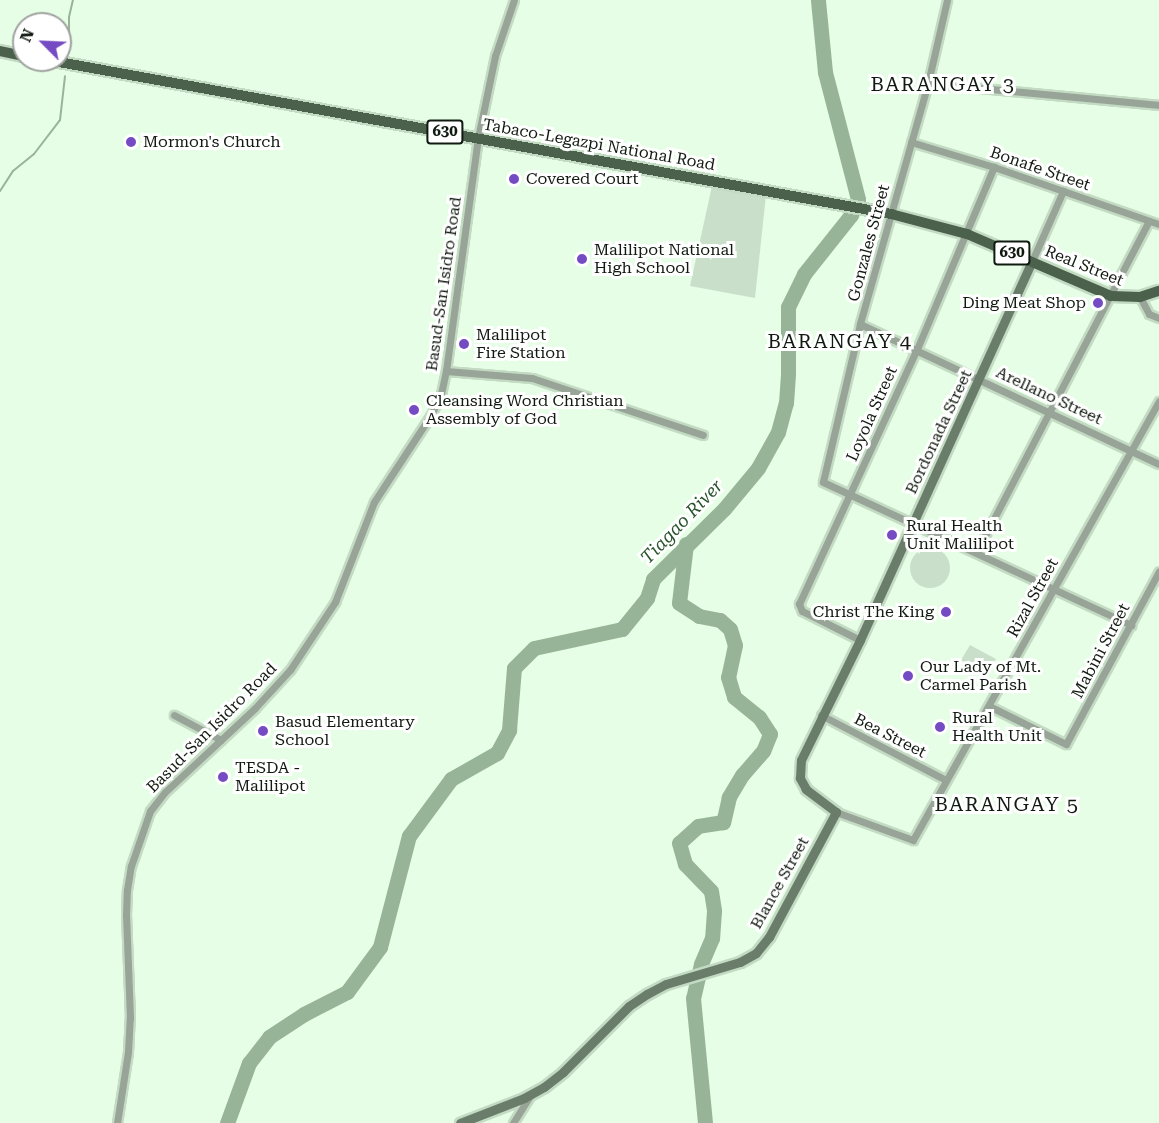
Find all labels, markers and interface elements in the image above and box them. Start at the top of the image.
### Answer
north arrow [12,12,72,72]
text: N [16,26,38,45]
district label: BARANGAY 3 [871,72,1015,96]
street label: Tabaco-Legazpi National Road [481,115,717,175]
road number: 630 [426,120,464,144]
place label: Mormon's Church [143,132,281,152]
marker: Mormon's Church [124,135,138,149]
street label: Bonafe Street [987,143,1093,195]
place label: Covered Court [526,169,639,189]
marker: Covered Court [507,172,521,186]
street label: Gonzales Street [844,182,894,304]
street label: Basud-San Isidro Road [422,196,466,372]
place label: Malilipot National High School [594,240,734,278]
road number: 630 [992,241,1032,265]
street label: Real Street [1042,242,1126,290]
marker: Malilipot National High School [575,252,589,266]
place label: Ding Meat Shop [962,293,1086,313]
marker: Ding Meat Shop [1091,296,1105,310]
place label: Malilipot Fire Station [476,325,565,363]
district label: BARANGAY 4 [768,329,912,353]
marker: Malilipot Fire Station [457,337,471,351]
street label: Arellano Street [993,363,1105,429]
street label: Loyola Street [842,364,902,464]
street label: Bordonada Street [902,367,976,497]
place label: Cleansing Word Christian Assembly of God [426,391,624,429]
marker: Cleansing Word Christian Assembly of God [407,403,421,417]
water label: Tiagao River [636,475,728,569]
place label: Rural Health Unit Malilipot [906,516,1014,554]
marker: Rural Health Unit Malilipot [883,526,901,544]
street label: Rizal Street [1003,555,1063,641]
street label: Mabini Street [1068,600,1134,702]
place label: Christ The King [813,602,934,622]
marker: Christ The King [939,605,953,619]
place label: Our Lady of Mt. Carmel Parish [920,657,1041,695]
street label: Basud-San Isidro Road [143,659,281,797]
marker: Our Lady of Mt. Carmel Parish [901,669,915,683]
place label: Rural Health Unit [952,708,1042,746]
street label: Bea Street [851,710,929,762]
place label: Basud Elementary School [275,712,415,750]
marker: Rural Health Unit [933,720,947,734]
marker: Basud Elementary School [256,724,270,738]
place label: TESDA - Malilipot [235,758,305,796]
marker: TESDA - Malilipot [216,770,230,784]
district label: BARANGAY 5 [935,792,1079,816]
street label: Blance Street [747,834,813,932]

